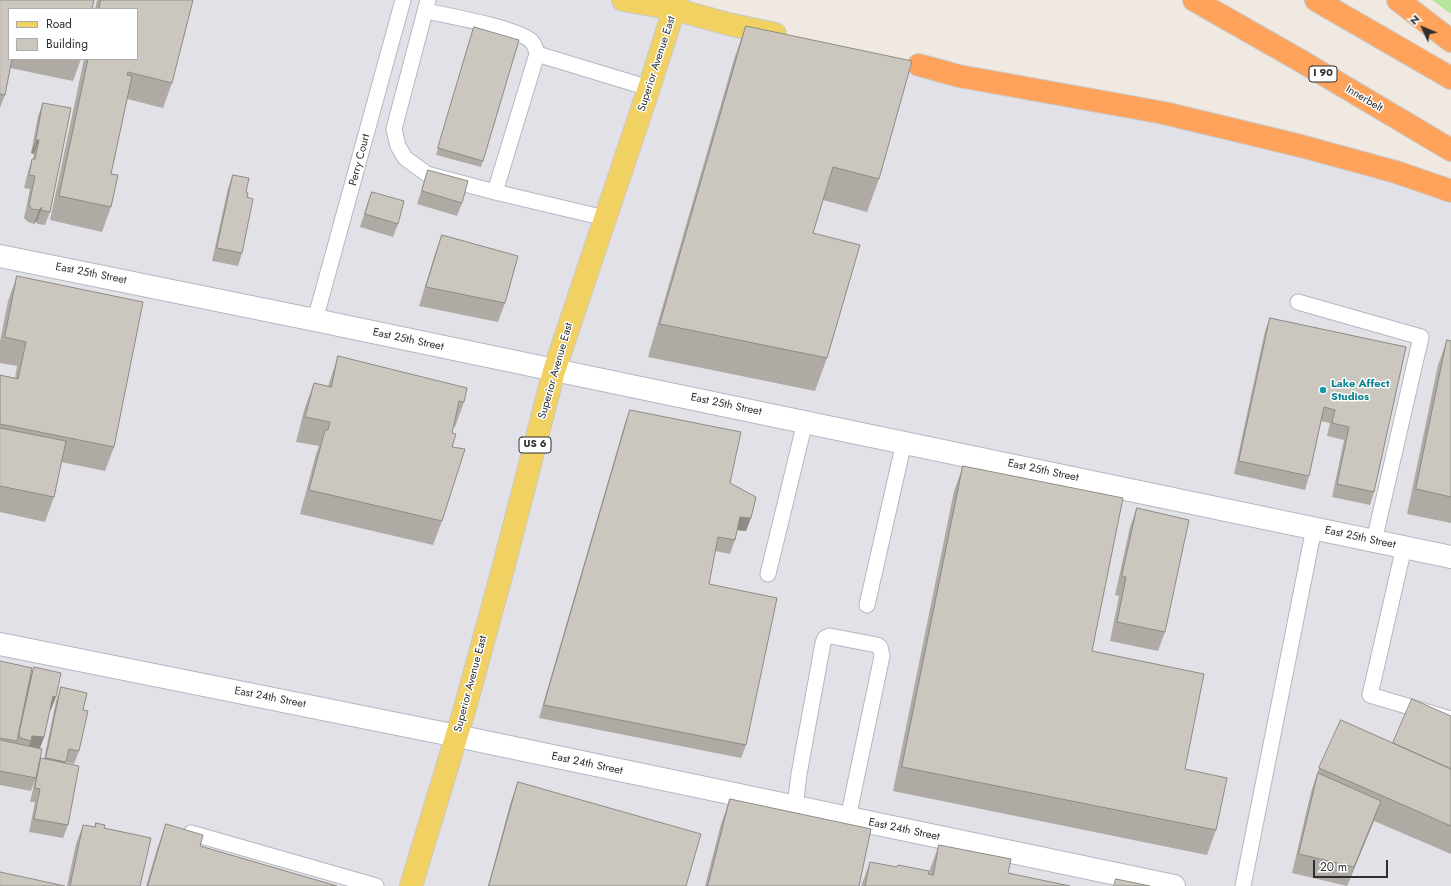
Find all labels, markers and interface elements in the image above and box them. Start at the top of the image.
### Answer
legend [8,8,138,60]
north arrow [1403,8,1443,48]
text: N [1406,11,1423,28]
text: Road [46,15,72,33]
street label: Superior Avenue East [635,15,679,113]
text: Building [46,35,88,53]
road number: I 90 [1309,66,1337,82]
street label: Innerbelt [1343,83,1385,115]
street label: Perry Court [347,133,373,187]
street label: East 25th Street [54,261,128,287]
street label: Superior Avenue East [536,321,576,421]
street label: East 25th Street [371,326,445,354]
place label: Lake Affect Studios [1331,377,1389,403]
marker: Lake Affect Studios [1318,385,1328,395]
street label: East 25th Street [689,391,763,419]
road number: US 6 [519,437,551,453]
street label: East 25th Street [1006,457,1080,485]
street label: East 25th Street [1323,524,1397,552]
street label: Superior Avenue East [452,634,490,734]
street label: East 24th Street [233,685,307,711]
street label: East 24th Street [550,750,624,778]
street label: East 24th Street [867,816,941,844]
scale bar [1315,852,1390,878]
text: 20 m [1320,858,1347,876]

